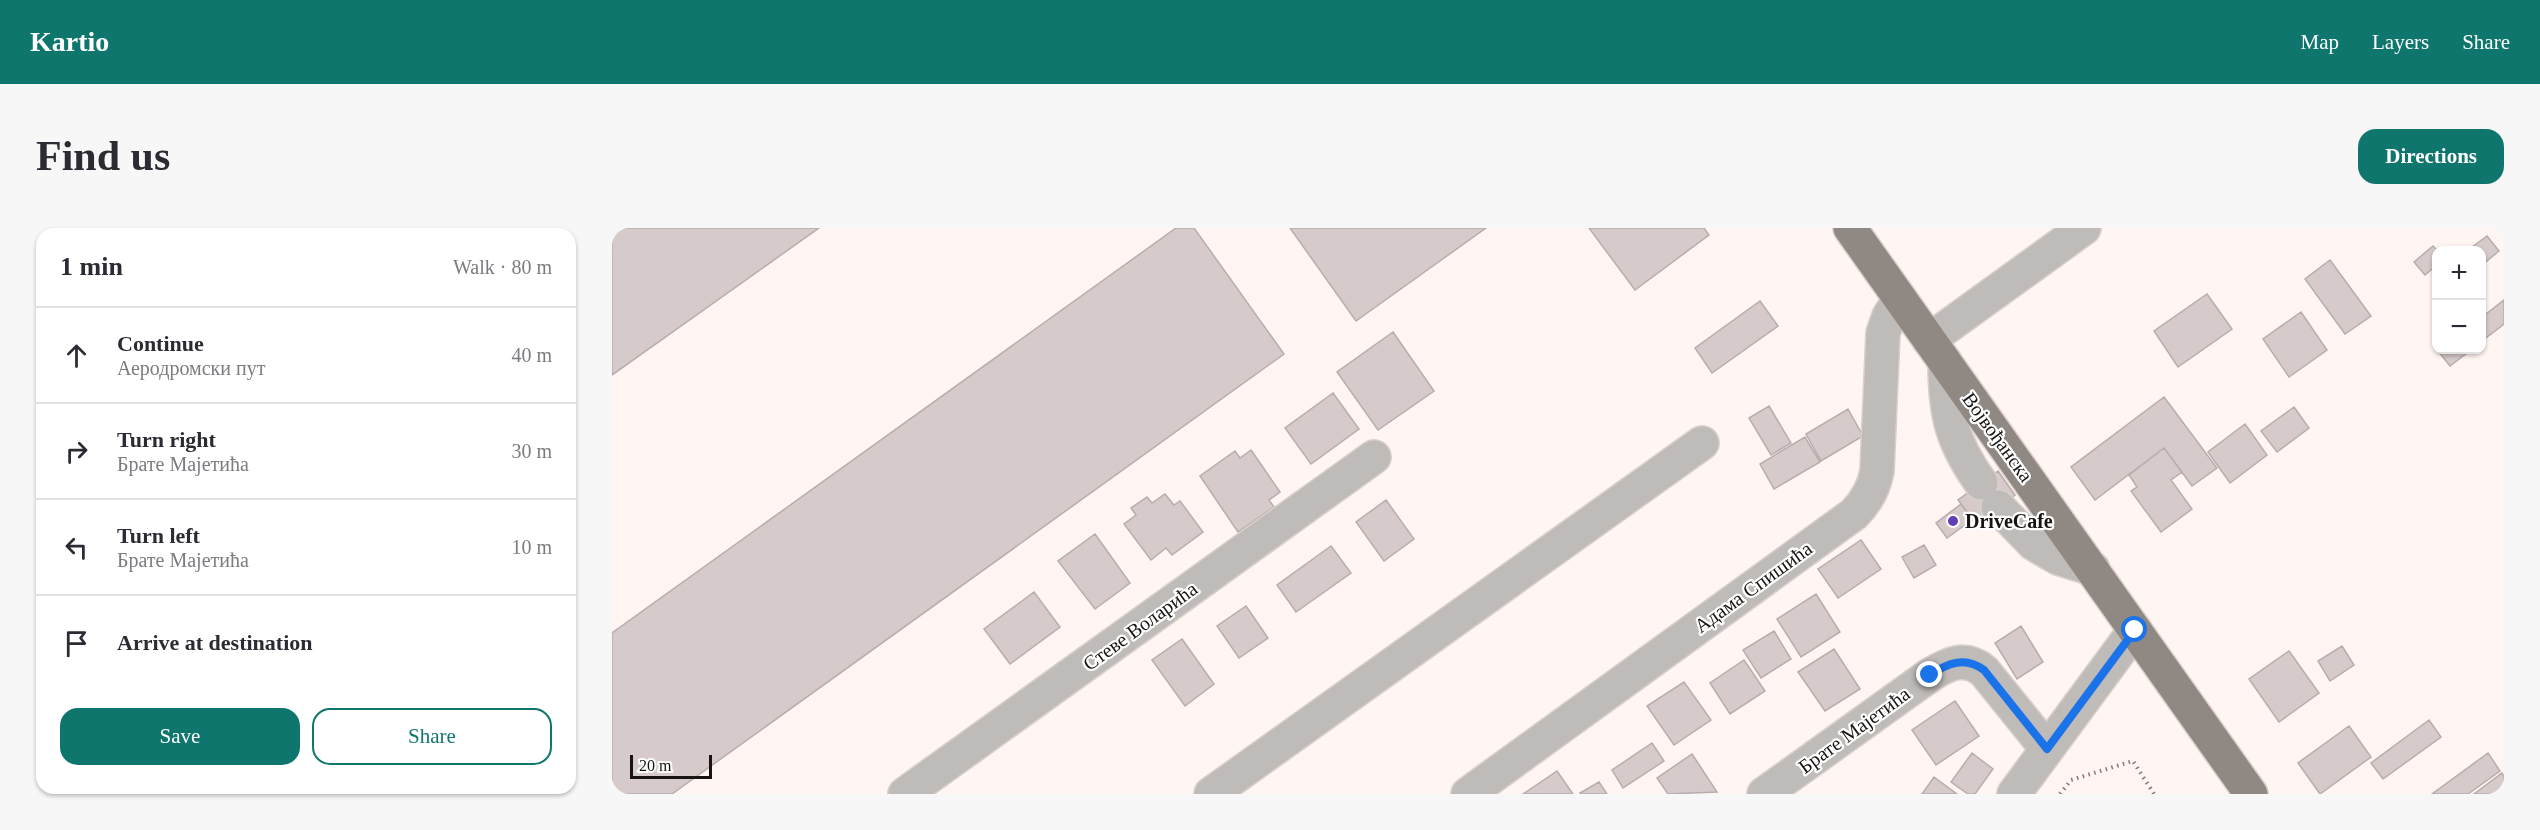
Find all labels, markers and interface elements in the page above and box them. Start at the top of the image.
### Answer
text: Kartio [30,26,109,57]
text: Map [2301,30,2339,54]
text: Layers [2372,30,2429,54]
text: Share [2462,30,2510,54]
button: Directions [2358,129,2504,184]
text: Find us [36,133,170,179]
map controls [2432,246,2486,354]
button: + [2432,246,2486,300]
text: 1 min [60,252,123,281]
text: Walk · 80 m [453,256,552,278]
button: − [2432,300,2486,354]
text: Continue [117,331,204,356]
icon: ahead [60,339,93,372]
text: 40 m [511,344,552,366]
text: Аеродромски пут [117,357,265,379]
street label: Војвођанска [1958,388,2038,486]
text: Turn right [117,427,216,452]
icon: right [60,435,93,468]
text: 30 m [511,440,552,462]
text: Брате Мајетића [117,453,249,475]
place label: DriveCafe [1965,510,2053,532]
marker: DriveCafe [1946,514,1960,528]
text: Turn left [117,523,200,548]
icon: left [60,531,93,564]
text: 10 m [511,536,552,558]
street label: Адама Спишића [1690,537,1817,638]
text: Брате Мајетића [117,549,249,571]
street label: Стеве Воларића [1079,577,1202,676]
route start [2121,616,2147,642]
icon: arrive [60,627,93,660]
text: Arrive at destination [117,630,313,655]
route end [1916,661,1942,687]
street label: Брате Мајетића [1794,682,1914,778]
button: Save [60,708,300,765]
button: Share [312,708,552,765]
scale bar [630,752,712,780]
text: 20 m [639,757,671,774]

